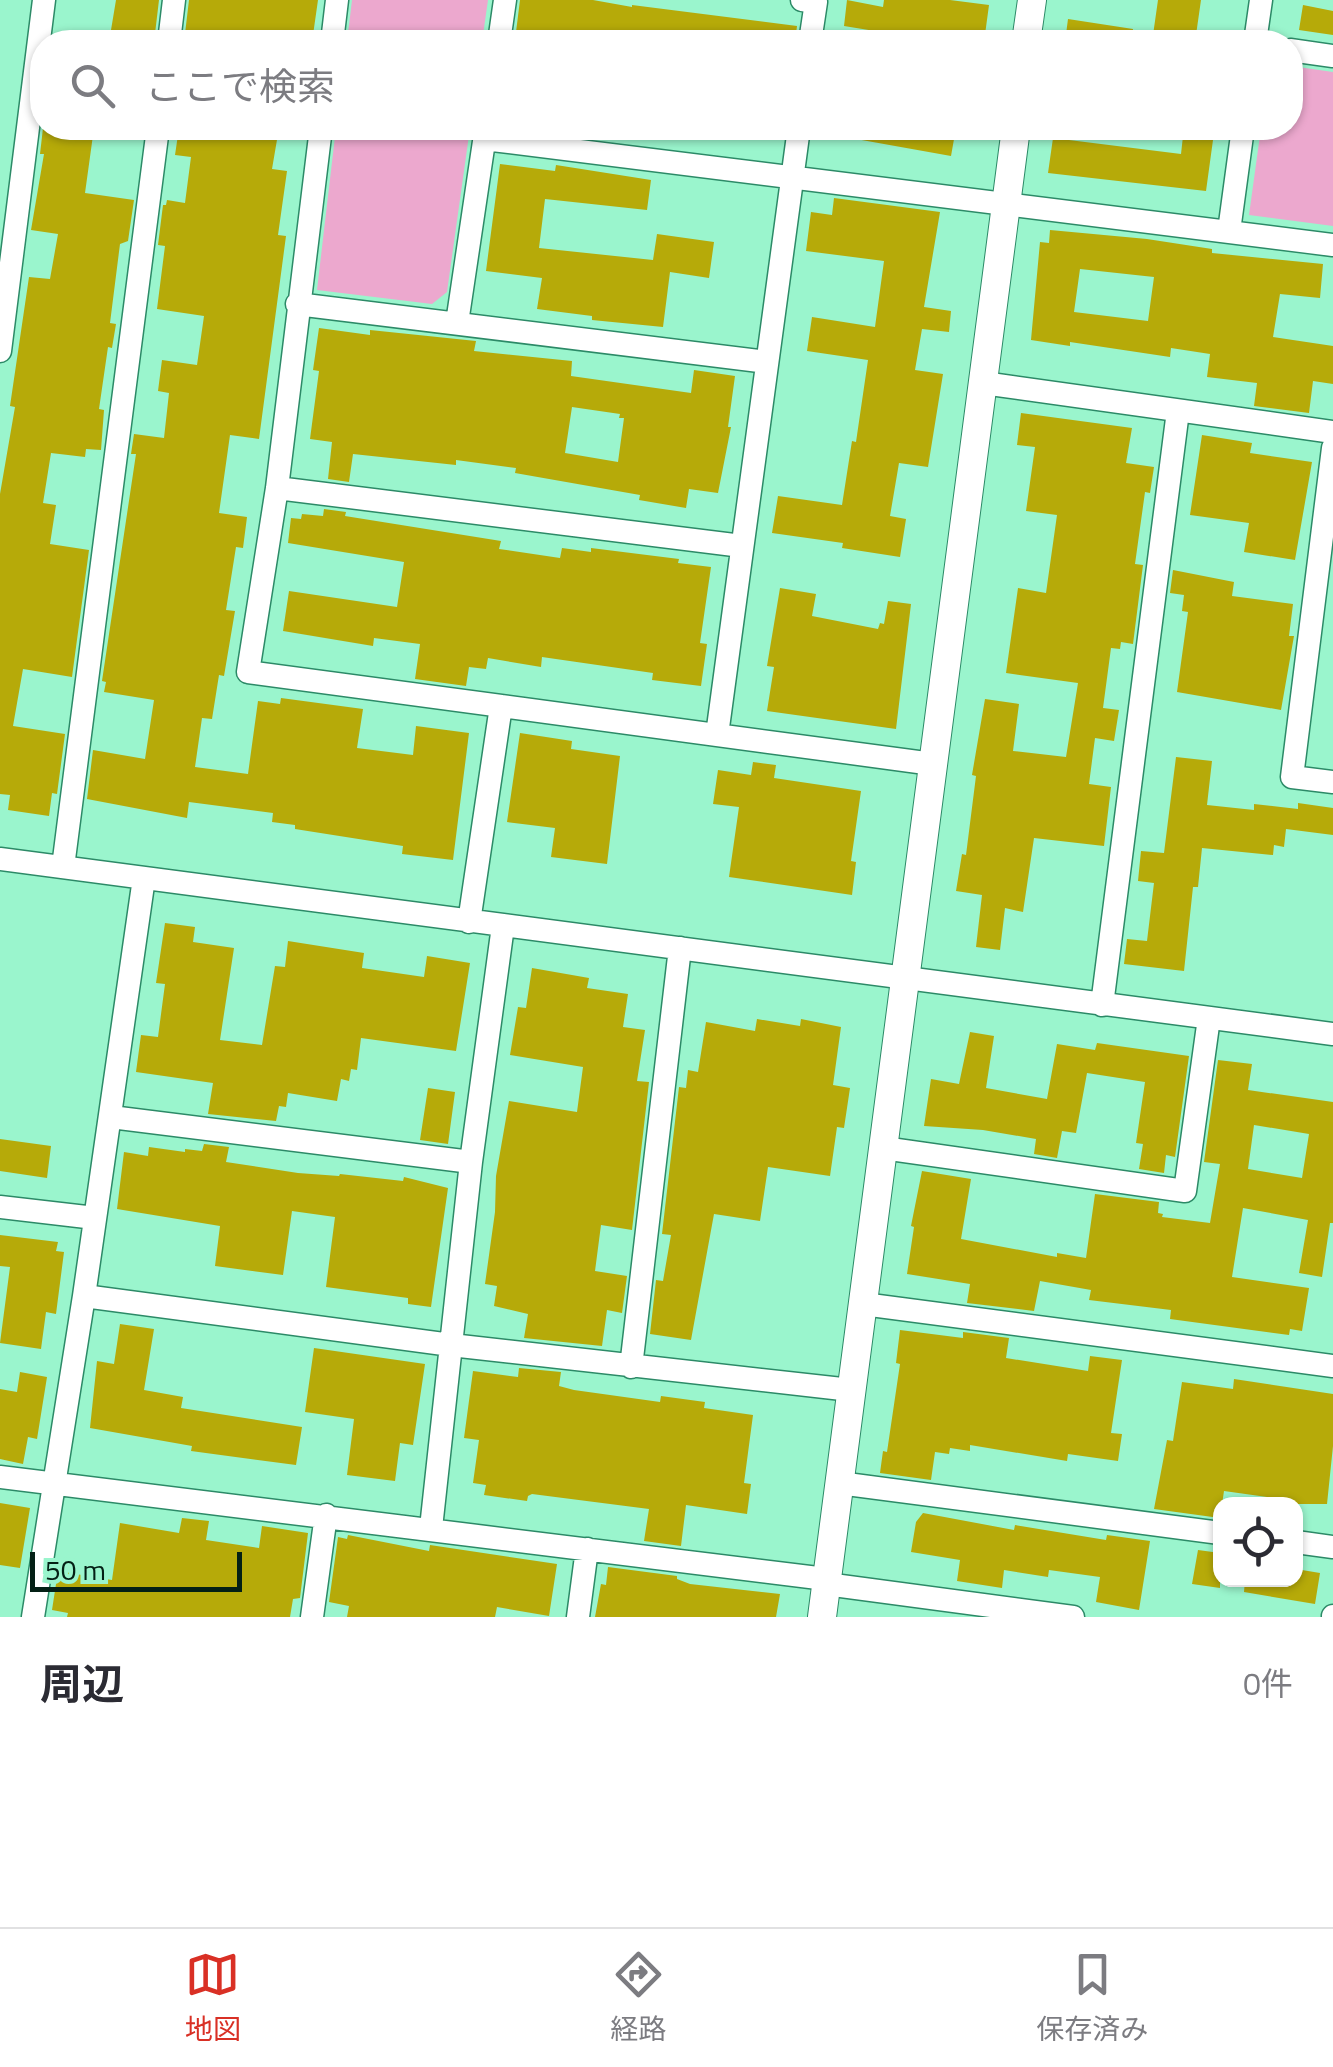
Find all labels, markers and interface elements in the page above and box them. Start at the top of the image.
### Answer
search box [30,30,1303,140]
text: ここで検索 [145,57,335,115]
icon: search [65,58,120,113]
map controls [1213,1497,1303,1587]
button: locate [1213,1497,1303,1587]
scale bar [30,1547,242,1592]
text: 50 m [45,1548,106,1591]
text: 周辺 [40,1651,124,1715]
text: 0件 [1243,1659,1293,1707]
tab: 地図 [185,1947,241,2050]
tab: 経路 [610,1947,666,2050]
tab: 保存済み [1036,1947,1148,2050]

